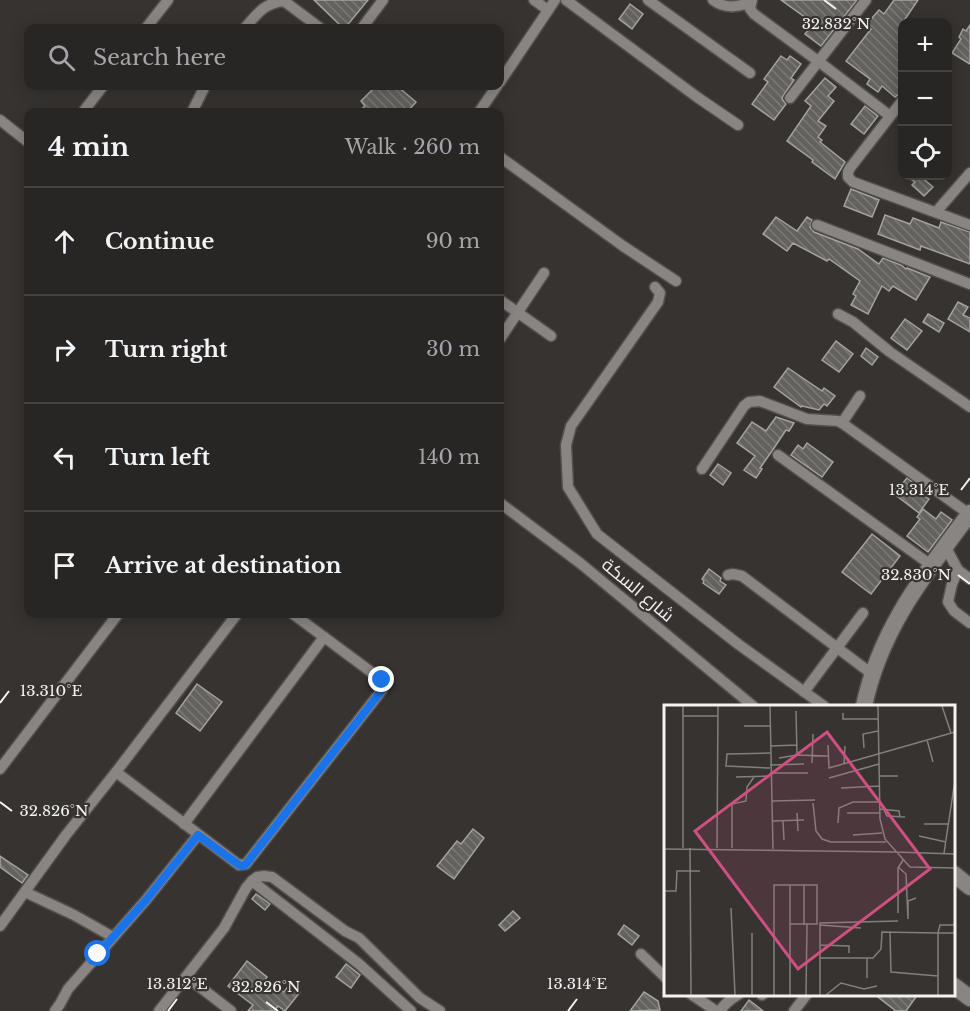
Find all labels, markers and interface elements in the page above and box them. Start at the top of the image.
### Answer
text: 32.832°N [802,14,870,33]
map controls [898,18,952,180]
button: + [898,18,952,72]
search box [24,24,504,90]
icon: search [45,41,78,74]
text: Search here [93,44,226,71]
button: − [898,72,952,126]
button: locate [898,126,952,180]
text: 4 min [48,131,129,163]
text: Walk · 260 m [345,135,480,159]
icon: ahead [48,225,81,258]
text: Continue [105,228,214,255]
text: 90 m [426,229,480,253]
icon: right [48,333,81,366]
text: Turn right [105,336,227,363]
text: 30 m [426,337,480,361]
icon: left [48,441,81,474]
text: Turn left [105,444,210,471]
text: 140 m [418,445,480,469]
text: 13.314°E [889,480,949,499]
icon: arrive [48,549,81,582]
text: Arrive at destination [105,552,342,579]
street label: شارع السكة [597,553,679,627]
text: 32.830°N [881,565,951,584]
route end [368,666,394,692]
text: 13.310°E [20,681,82,700]
inset map [664,705,955,996]
text: 32.826°N [19,801,89,820]
route start [84,940,110,966]
text: 13.312°E [146,974,208,993]
text: 13.314°E [547,974,607,993]
text: 32.826°N [231,977,301,996]

